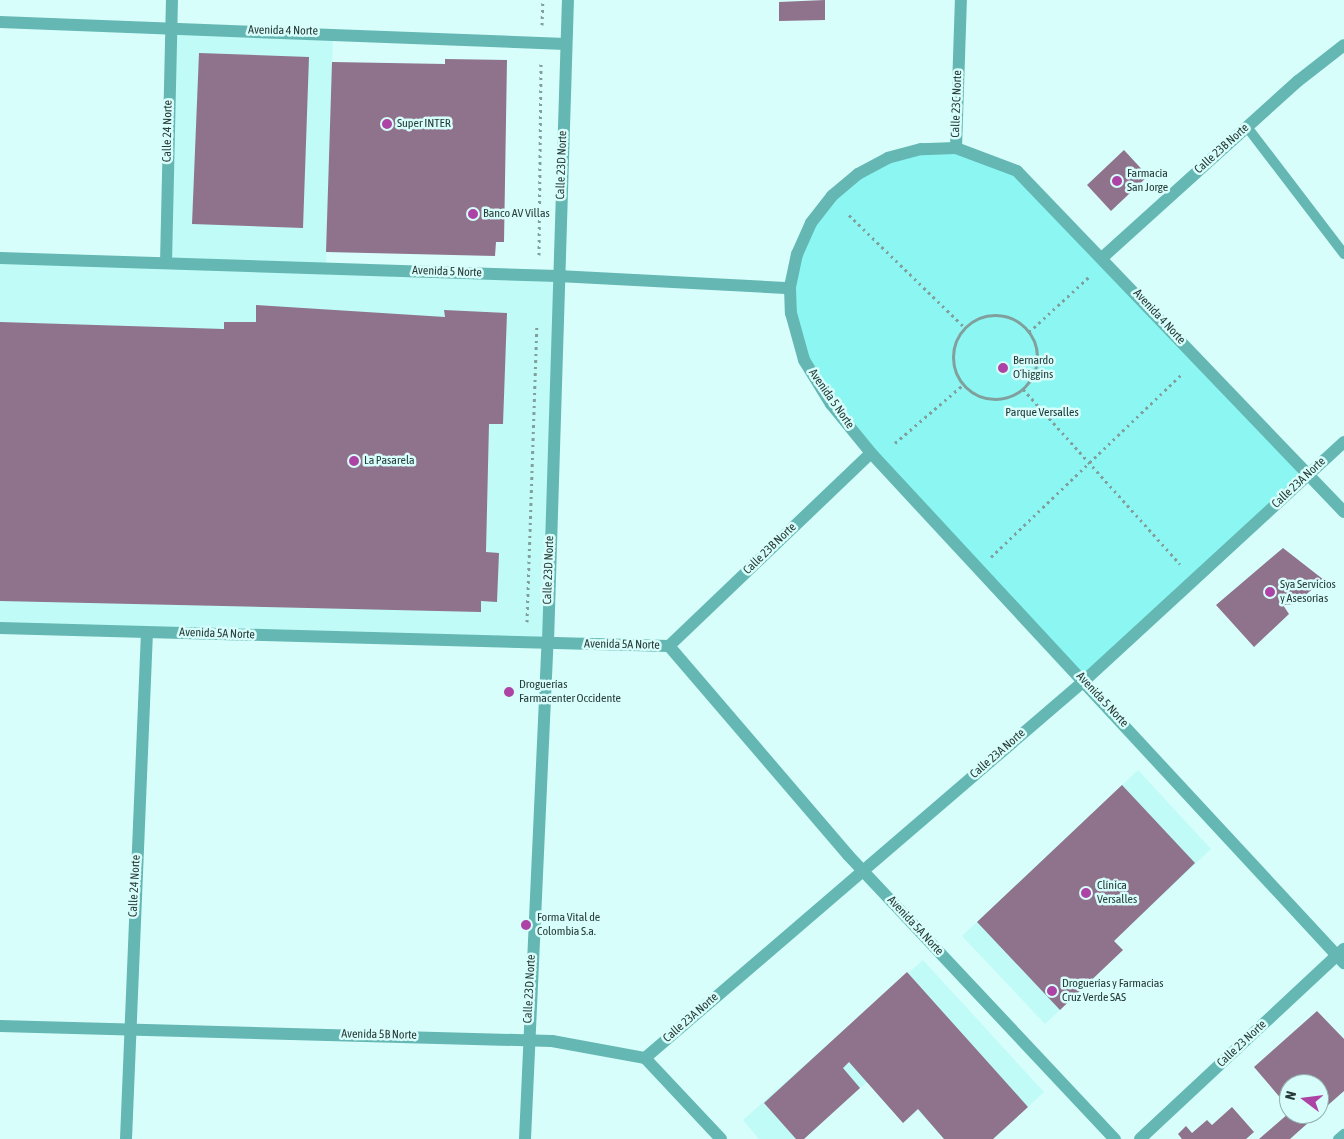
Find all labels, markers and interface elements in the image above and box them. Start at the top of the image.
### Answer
street label: Avenida 4 Norte [248,23,318,39]
street label: Calle 23C Norte [949,70,965,138]
street label: Calle 24 Norte [160,100,176,162]
place label: Super INTER [397,117,451,131]
marker: Super INTER [381,118,393,130]
street label: Calle 23B Norte [1192,121,1252,177]
street label: Calle 23D Norte [554,130,570,200]
place label: Farmacia San Jorge [1127,167,1168,195]
marker: Farmacia San Jorge [1111,175,1123,187]
place label: Banco AV Villas [483,207,550,221]
marker: Banco AV Villas [467,208,479,220]
street label: Avenida 5 Norte [412,264,482,280]
street label: Avenida 4 Norte [1130,287,1188,347]
place label: Bernardo O´higgins [1013,354,1054,382]
marker: Bernardo O´higgins [997,362,1009,374]
street label: Avenida 5 Norte [805,366,857,432]
park label: Parque Versalles [1005,406,1079,420]
place label: La Pasarela [364,454,415,468]
marker: La Pasarela [348,455,360,467]
street label: Calle 23A Norte [1269,455,1329,511]
street label: Calle 23B Norte [741,520,799,578]
street label: Calle 23D Norte [541,535,557,605]
place label: Sya Servicios y Asesorías [1280,578,1336,606]
marker: Sya Servicios y Asesorías [1264,586,1276,598]
street label: Avenida 5A Norte [179,625,255,643]
street label: Avenida 5A Norte [584,637,660,653]
street label: Avenida 5 Norte [1073,670,1131,730]
place label: Droguerías Farmacenter Occidente [519,678,621,706]
marker: Droguerías Farmacenter Occidente [503,686,515,698]
street label: Calle 23A Norte [968,726,1028,782]
street label: Calle 24 Norte [126,855,144,917]
place label: Clínica Versalles [1097,879,1137,907]
marker: Clínica Versalles [1079,886,1093,900]
street label: Avenida 5A Norte [884,893,946,959]
place label: Forma Vital de Colombia S.a. [537,911,600,939]
marker: Forma Vital de Colombia S.a. [519,918,533,932]
street label: Calle 23D Norte [521,954,539,1024]
place label: Droguerías y Farmacias Cruz Verde SAS [1062,977,1164,1005]
marker: Droguerías y Farmacias Cruz Verde SAS [1046,985,1058,997]
street label: Calle 23A Norte [661,990,721,1046]
street label: Calle 23 Norte [1214,1018,1270,1070]
street label: Avenida 5B Norte [341,1027,417,1043]
north arrow [1279,1074,1329,1124]
text: N [1282,1089,1299,1101]

